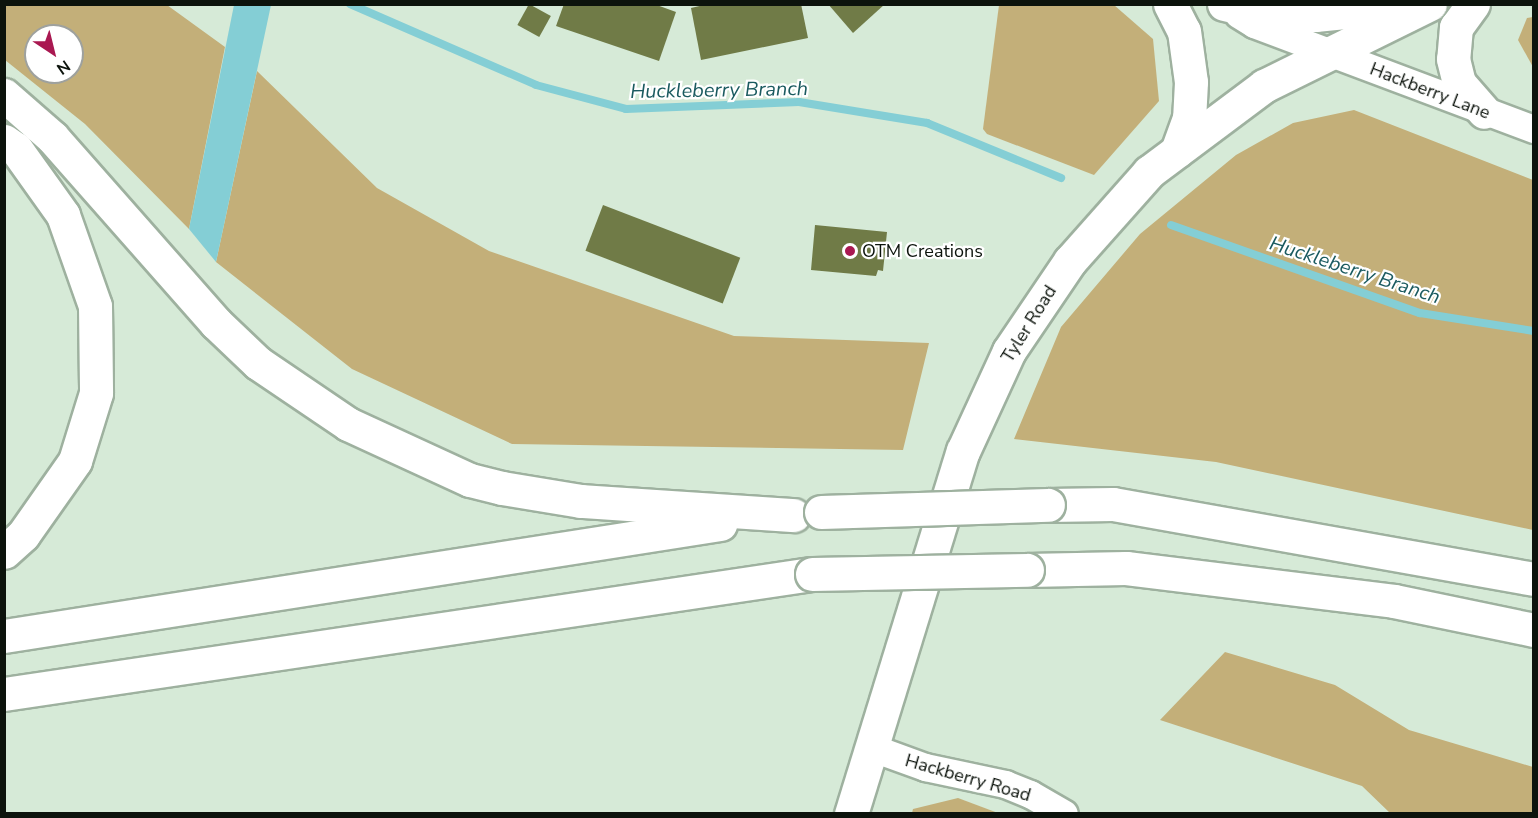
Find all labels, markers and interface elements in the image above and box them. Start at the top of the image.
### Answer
north arrow [24,24,84,84]
text: N [52,55,74,80]
street label: Hackberry Lane [1367,58,1493,124]
water label: Huckleberry Branch [630,76,808,104]
water label: Huckleberry Branch [1267,231,1443,309]
place label: OTM Creations [862,240,983,262]
marker: OTM Creations [843,244,857,258]
street label: Tyler Road [997,282,1061,366]
street label: Hackberry Road [903,750,1033,806]

